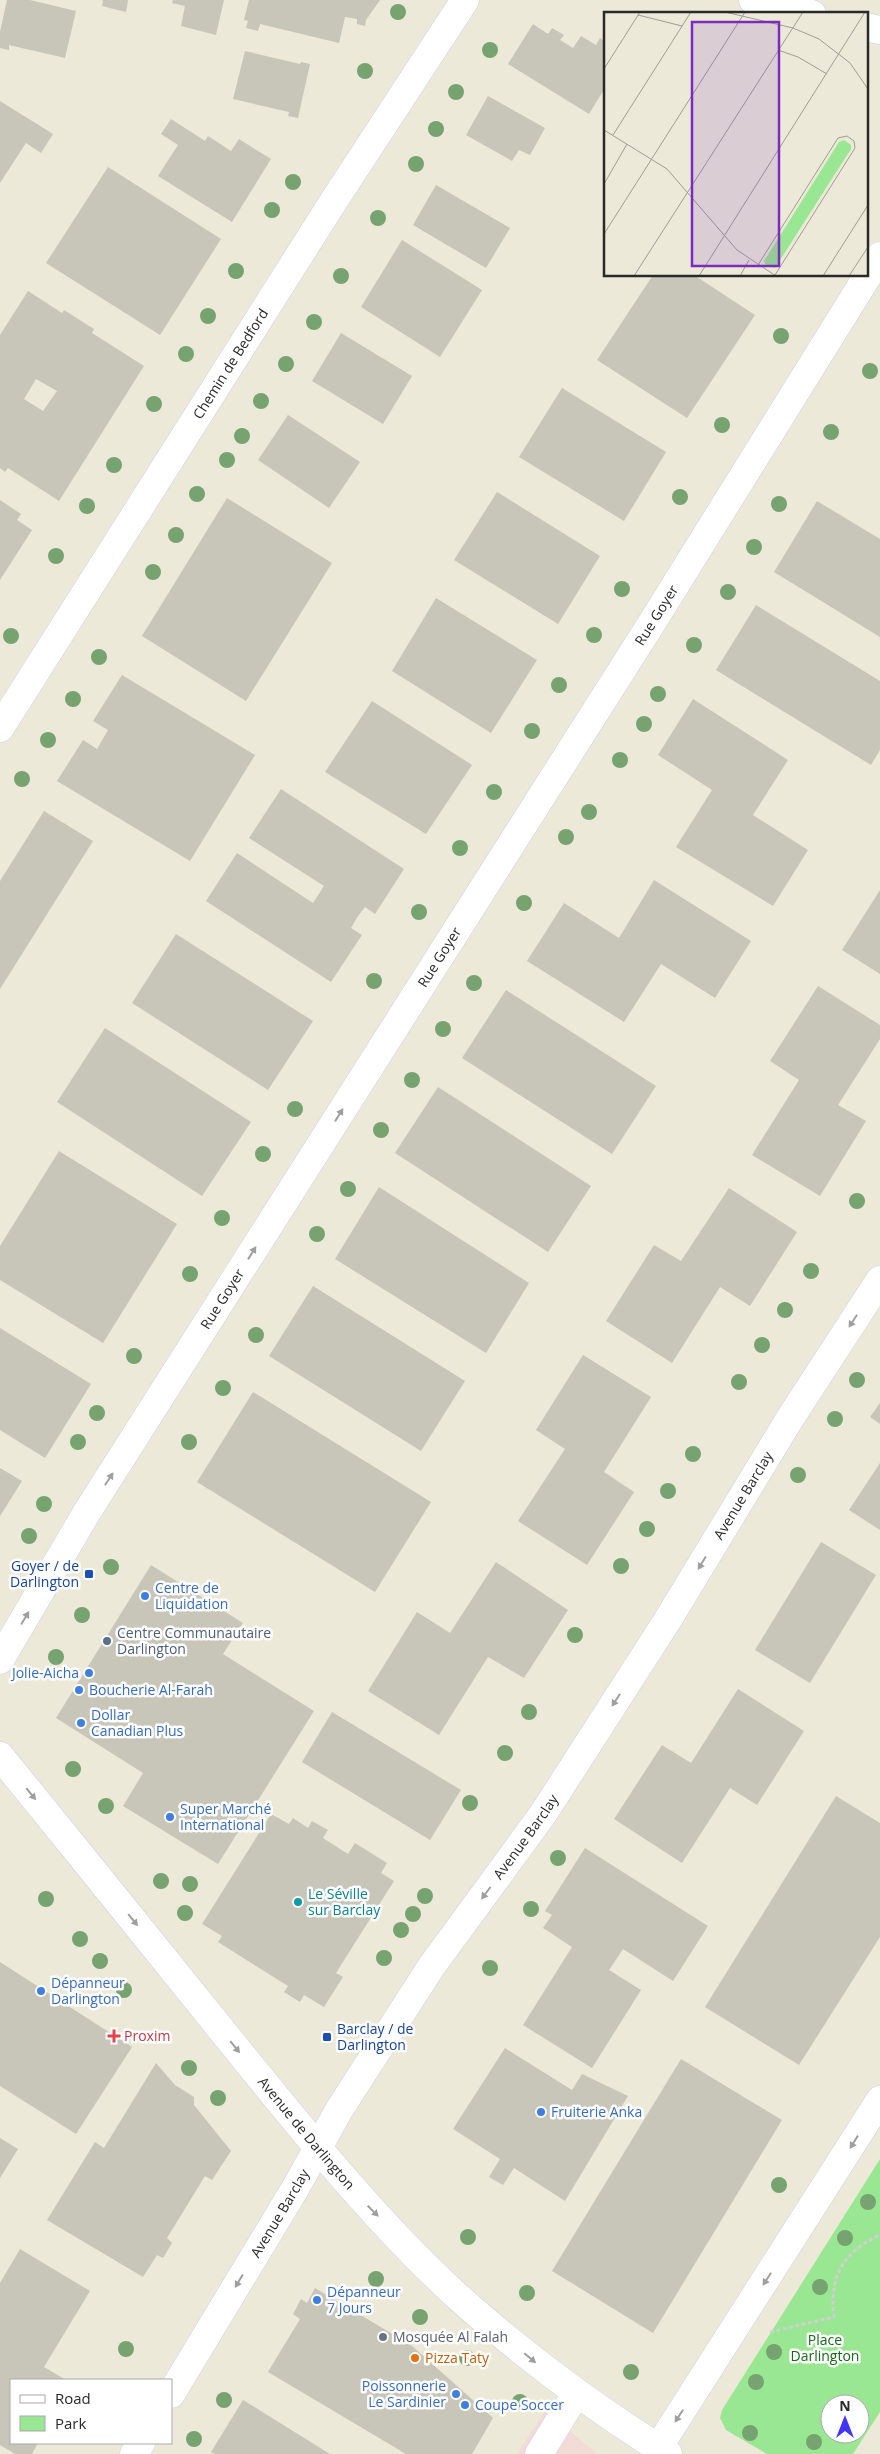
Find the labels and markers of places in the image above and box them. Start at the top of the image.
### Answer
place label: Goyer / de Darlington [10,1556,79,1591]
marker: Goyer / de Darlington [83,1568,95,1580]
place label: Centre de Liquidation [155,1578,228,1613]
marker: Centre de Liquidation [139,1590,151,1602]
place label: Centre Communautaire Darlington [117,1623,271,1658]
marker: Centre Communautaire Darlington [101,1635,113,1647]
place label: Jolie-Aicha [10,1663,79,1682]
marker: Jolie-Aicha [83,1667,95,1679]
place label: Boucherie Al-Farah [89,1680,213,1699]
marker: Boucherie Al-Farah [73,1684,85,1696]
place label: Dollar Canadian Plus [91,1705,184,1740]
marker: Dollar Canadian Plus [75,1717,87,1729]
place label: Super Marché International [180,1799,271,1834]
marker: Super Marché International [164,1811,176,1823]
place label: Le Séville sur Barclay [308,1884,381,1919]
marker: Le Séville sur Barclay [292,1896,304,1908]
place label: Dépanneur Darlington [51,1973,125,2008]
marker: Dépanneur Darlington [35,1985,47,1997]
place label: Barclay / de Darlington [337,2019,414,2054]
place label: Proxim [124,2026,170,2045]
marker: Proxim [108,2030,120,2042]
marker: Barclay / de Darlington [321,2031,333,2043]
place label: Fruiterie Anka [551,2102,642,2121]
marker: Fruiterie Anka [535,2106,547,2118]
place label: Dépanneur 7 Jours [327,2282,401,2317]
marker: Dépanneur 7 Jours [311,2294,323,2306]
place label: Mosquée Al Falah [393,2327,508,2346]
marker: Mosquée Al Falah [377,2331,389,2343]
place label: Pizza Taty [425,2348,490,2367]
marker: Pizza Taty [409,2352,421,2364]
place label: Poissonnerie Le Sardinier [362,2376,446,2411]
marker: Poissonnerie Le Sardinier [450,2388,462,2400]
place label: Coupe Soccer [475,2395,564,2414]
marker: Coupe Soccer [459,2399,471,2411]

